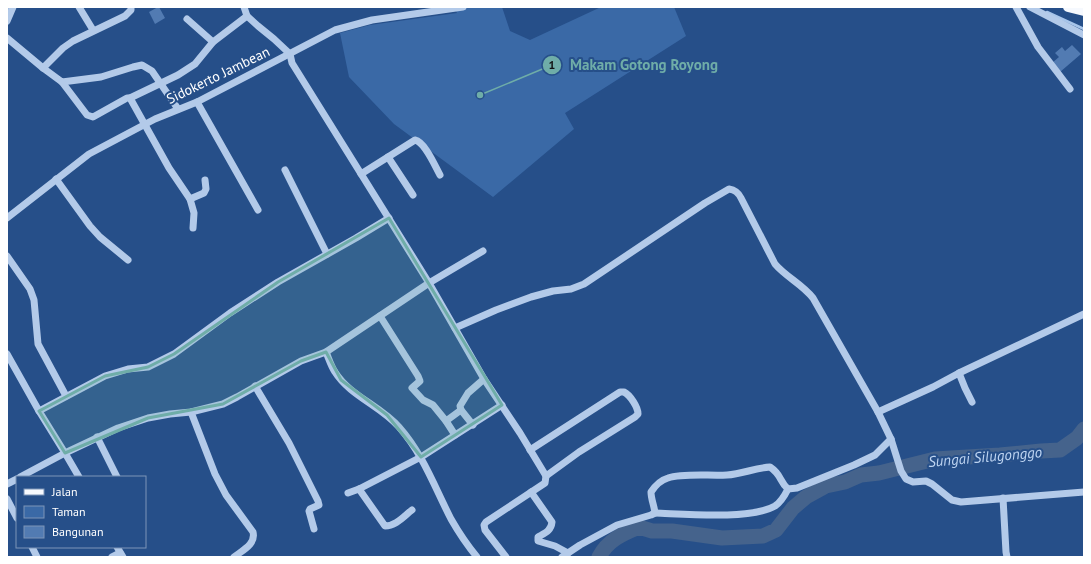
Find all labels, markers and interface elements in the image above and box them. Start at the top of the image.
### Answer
street label: Sidokerto Jambean [163,42,273,108]
callout: Makam Gotong Royong [542,52,726,79]
text: Makam Gotong Royong [570,55,718,74]
text: 1 [549,57,555,72]
water label: Sungai Silugonggo [927,442,1043,471]
legend [16,476,146,548]
text: Jalan [51,484,77,499]
text: Taman [52,504,86,519]
text: Bangunan [52,524,104,539]

